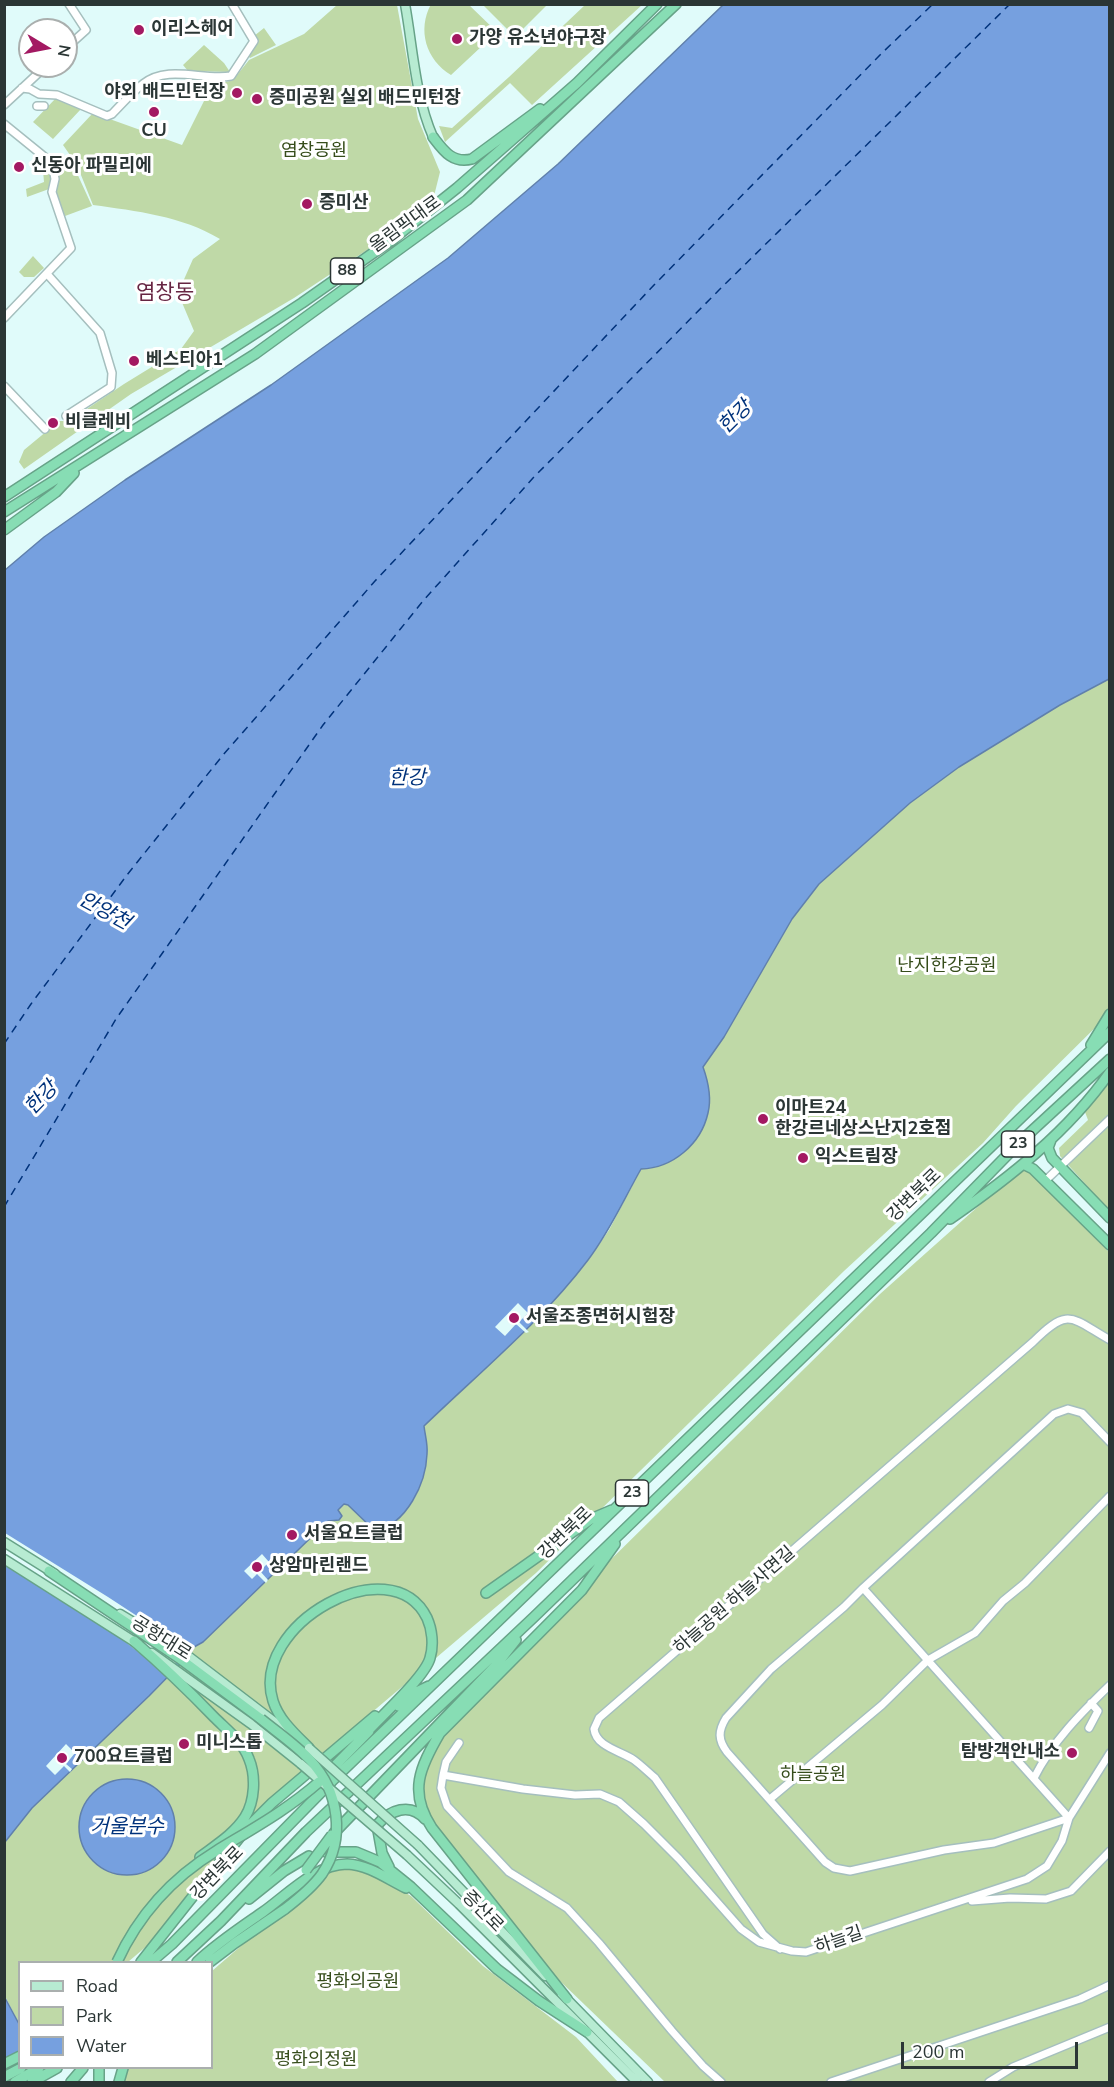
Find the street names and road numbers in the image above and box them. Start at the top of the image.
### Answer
street label: 올림픽대로 [366,192,446,258]
road number: 88 [330,258,364,284]
road number: 23 [1002,1131,1034,1157]
street label: 강변북로 [884,1165,946,1227]
road number: 23 [616,1480,648,1506]
street label: 강변북로 [535,1503,597,1565]
street label: 하늘공원 하늘사면길 [670,1542,800,1660]
street label: 공항대로 [127,1612,195,1666]
street label: 강변북로 [187,1843,249,1905]
street label: 증산로 [457,1887,507,1937]
street label: 하늘길 [812,1923,866,1959]

